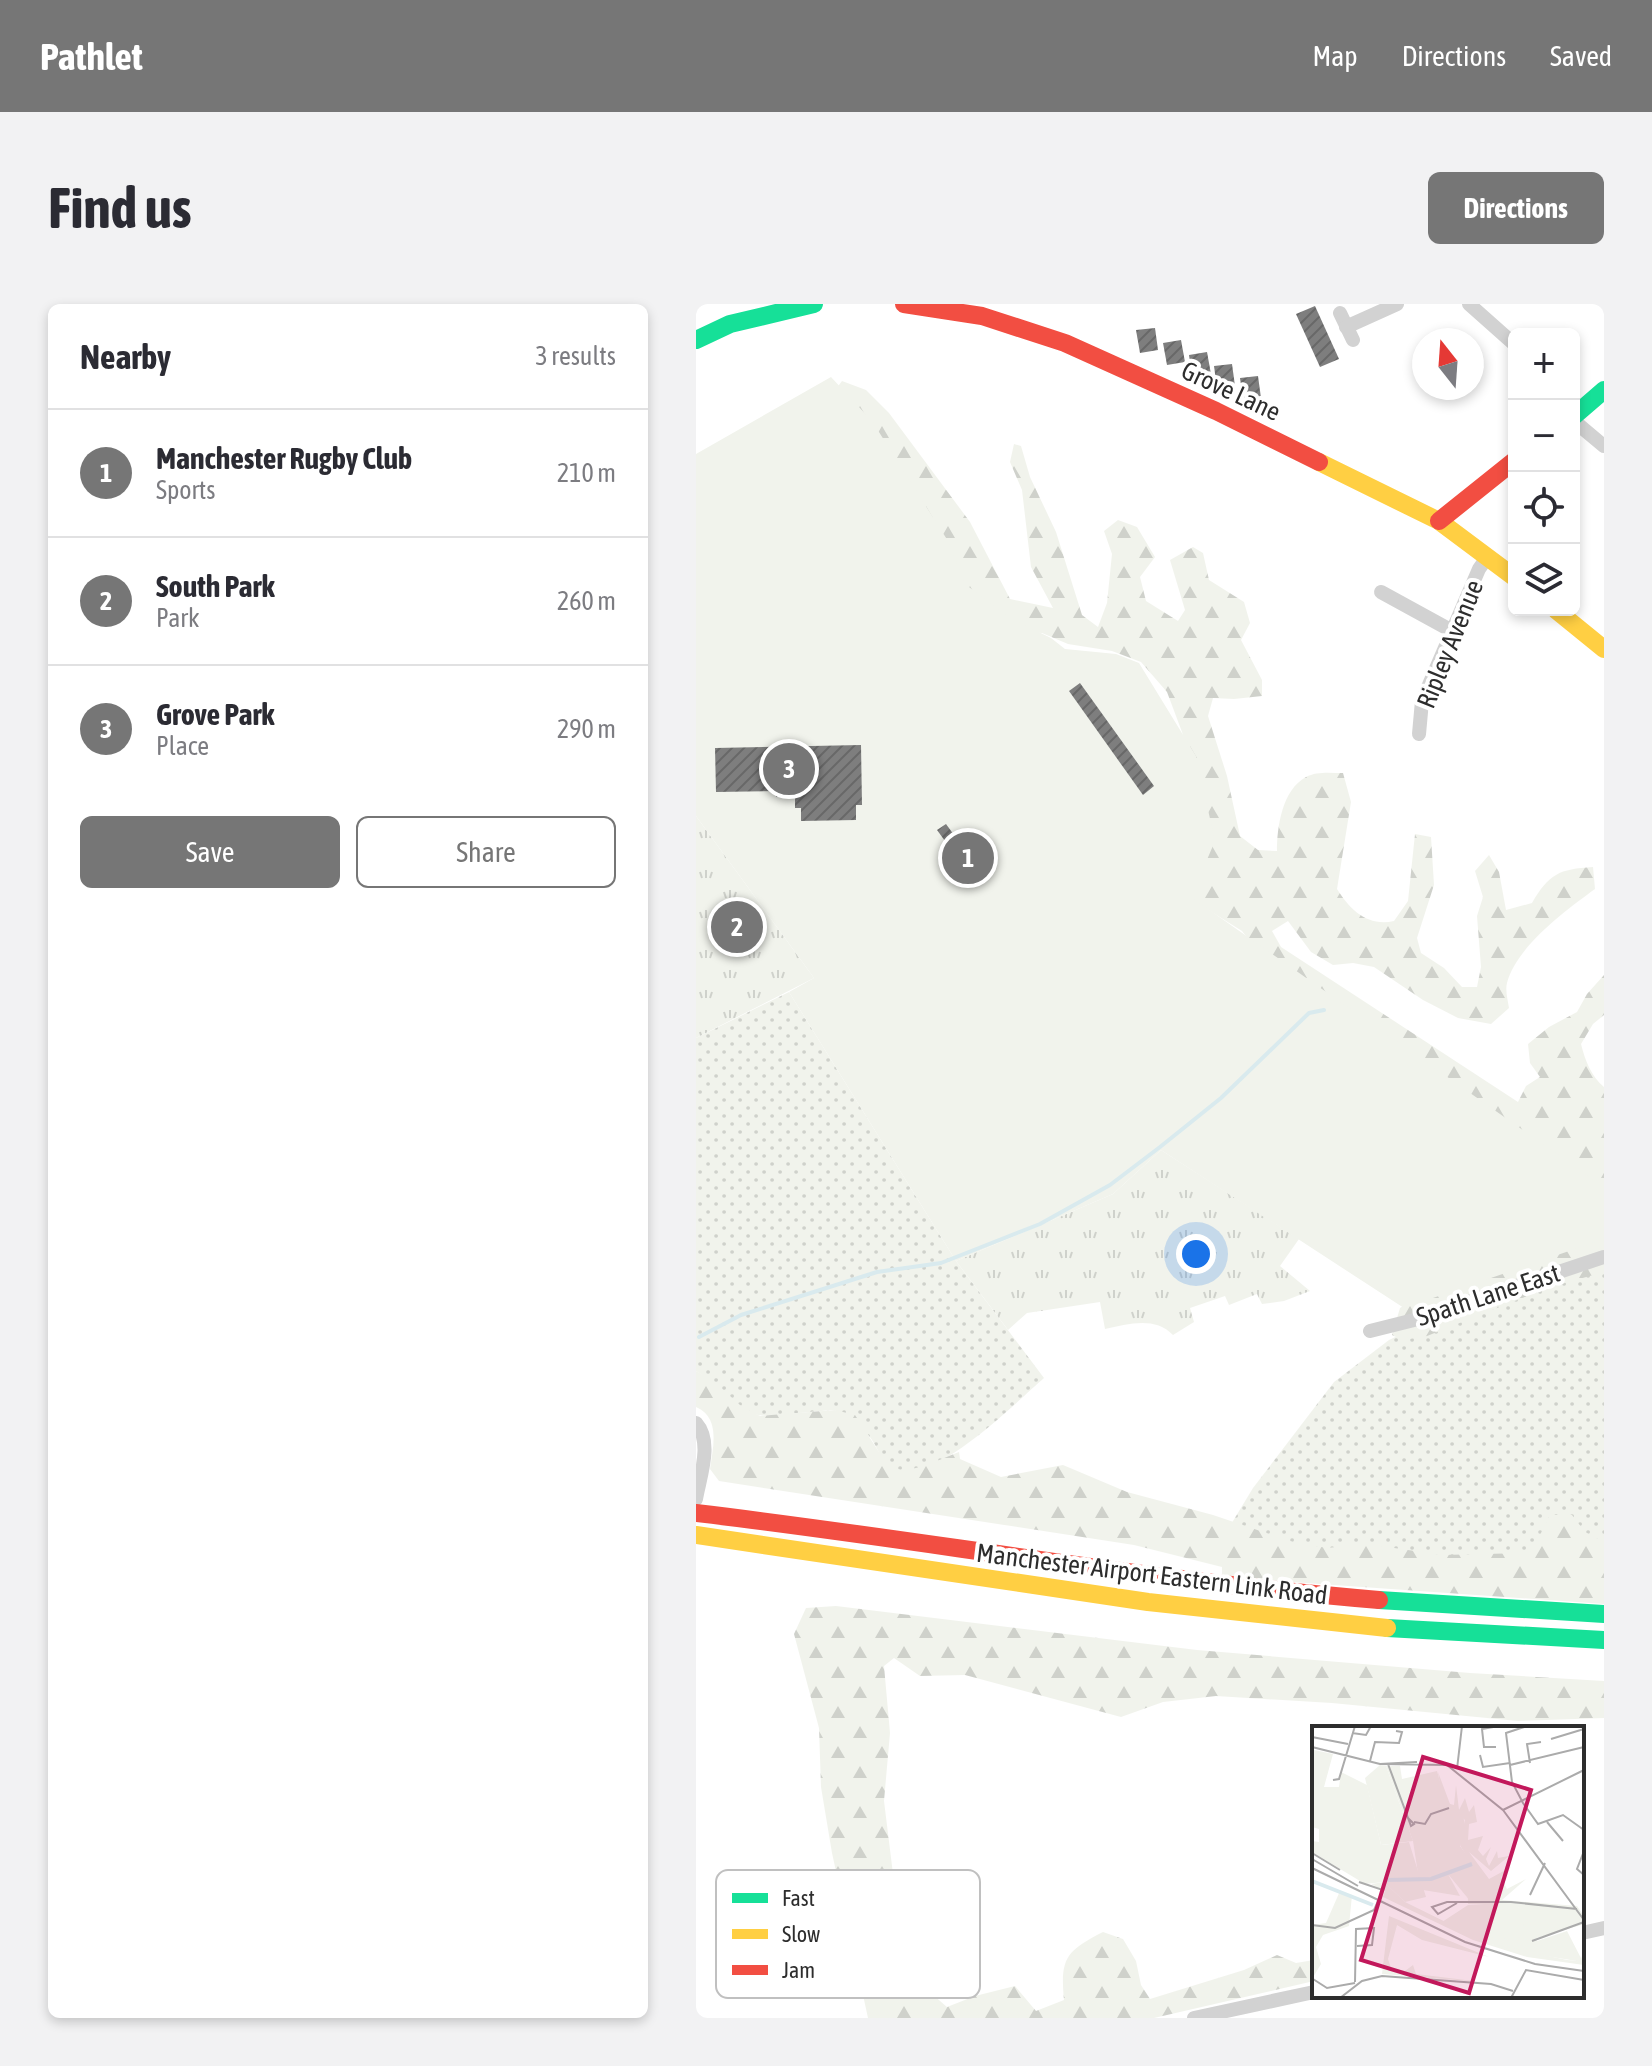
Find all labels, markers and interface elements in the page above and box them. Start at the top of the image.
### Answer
text: Pathlet [40,35,143,78]
text: Map [1313,40,1358,72]
text: Directions [1402,40,1506,72]
text: Saved [1550,40,1612,72]
button: Directions [1428,172,1604,244]
text: Find us [48,176,192,240]
north arrow [1412,328,1484,400]
map controls [1508,328,1580,616]
button: + [1508,328,1580,400]
text: Nearby [80,337,171,376]
text: 3 results [535,341,616,371]
street label: Grove Lane [1177,355,1285,427]
button: − [1508,400,1580,472]
text: Manchester Rugby Club [156,441,412,475]
text: 1 [100,458,112,488]
text: 210 m [557,458,616,488]
button: locate [1508,472,1580,544]
text: Sports [156,475,216,505]
button: layers [1508,544,1580,616]
text: South Park [156,569,275,603]
street label: Ripley Avenue [1411,575,1489,713]
text: 2 [100,586,112,616]
text: 260 m [557,586,616,616]
text: Park [156,603,199,633]
text: Grove Park [156,697,274,731]
text: 3 [100,714,112,744]
text: 290 m [557,714,616,744]
text: Place [156,731,209,761]
pin: 3 [763,739,815,799]
button: Save [80,816,340,888]
button: Share [356,816,616,888]
pin: 1 [942,828,994,888]
pin: 2 [711,897,763,957]
your location [1176,1234,1216,1274]
street label: Spath Lane East [1413,1258,1563,1332]
street label: Manchester Airport Eastern Link Road [975,1538,1329,1610]
inset map [1312,1726,1584,1998]
legend [716,1870,980,1998]
text: Fast [782,1885,815,1911]
text: Slow [782,1921,820,1947]
text: Jam [782,1957,815,1983]

